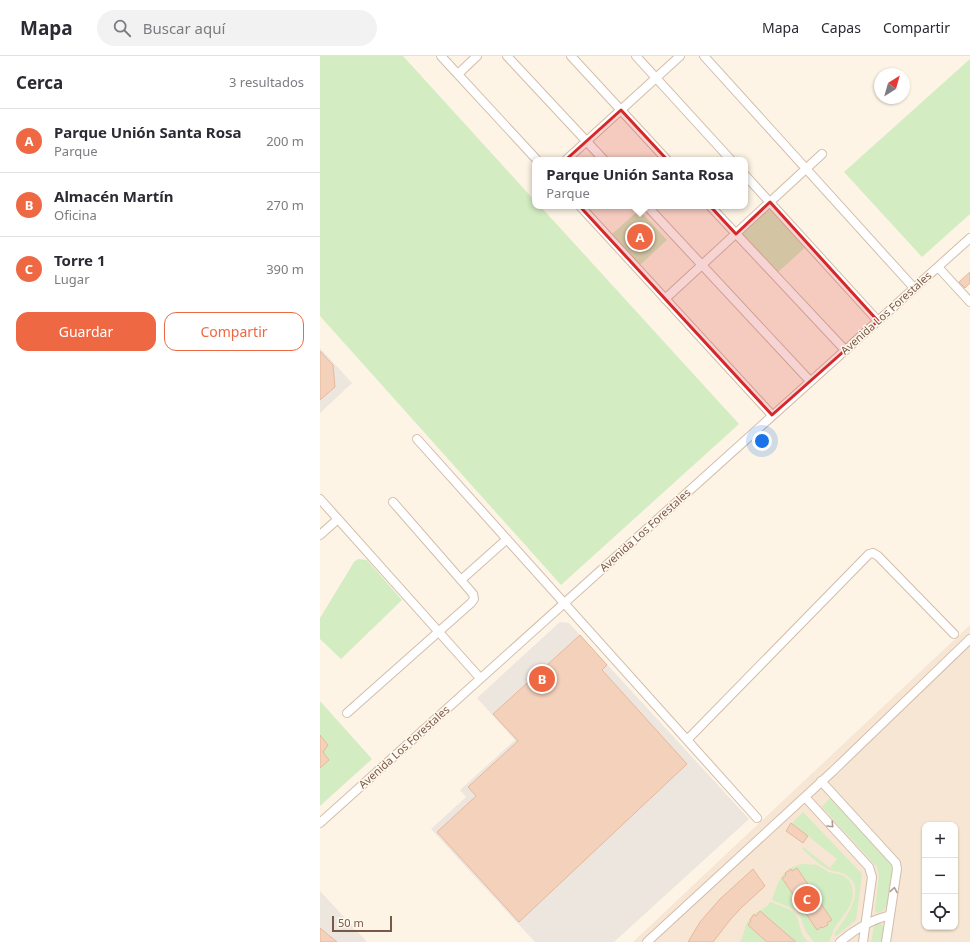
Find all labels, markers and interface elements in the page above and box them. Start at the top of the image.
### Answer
search box [97,10,377,46]
text: Mapa [20,15,73,41]
icon: search [111,17,133,39]
text: Buscar aquí [143,18,225,38]
text: Mapa [762,18,799,37]
text: Capas [821,18,861,37]
text: Compartir [883,18,950,37]
north arrow [874,68,910,104]
text: Cerca [16,71,63,94]
text: 3 resultados [229,73,304,91]
text: Parque Unión Santa Rosa [54,122,242,142]
text: A [25,132,34,150]
text: 200 m [266,132,304,150]
text: Parque [54,142,98,160]
popup [532,157,748,209]
text: Parque Unión Santa Rosa [546,164,734,184]
text: Parque [546,184,590,202]
text: Almacén Martín [54,186,173,206]
text: B [25,196,33,214]
text: 270 m [266,196,304,214]
text: Oficina [54,206,97,224]
pin: A [627,222,653,252]
text: Torre 1 [54,250,106,270]
text: C [25,260,33,278]
text: 390 m [266,260,304,278]
street label: Avenida Los Forestales [837,268,934,357]
text: Lugar [54,270,90,288]
button: Guardar [16,312,156,351]
button: Compartir [164,312,304,351]
your location [752,431,772,451]
street label: Avenida Los Forestales [596,485,693,574]
pin: B [529,664,555,694]
street label: Avenida Los Forestales [355,702,452,791]
one-way arrow [826,821,833,828]
map controls [922,822,958,930]
button: + [922,822,958,858]
button: − [922,858,958,894]
pin: C [794,884,820,914]
one-way arrow [889,887,898,893]
button: locate [922,894,958,930]
scale bar [332,914,392,933]
text: 50 m [338,915,364,930]

